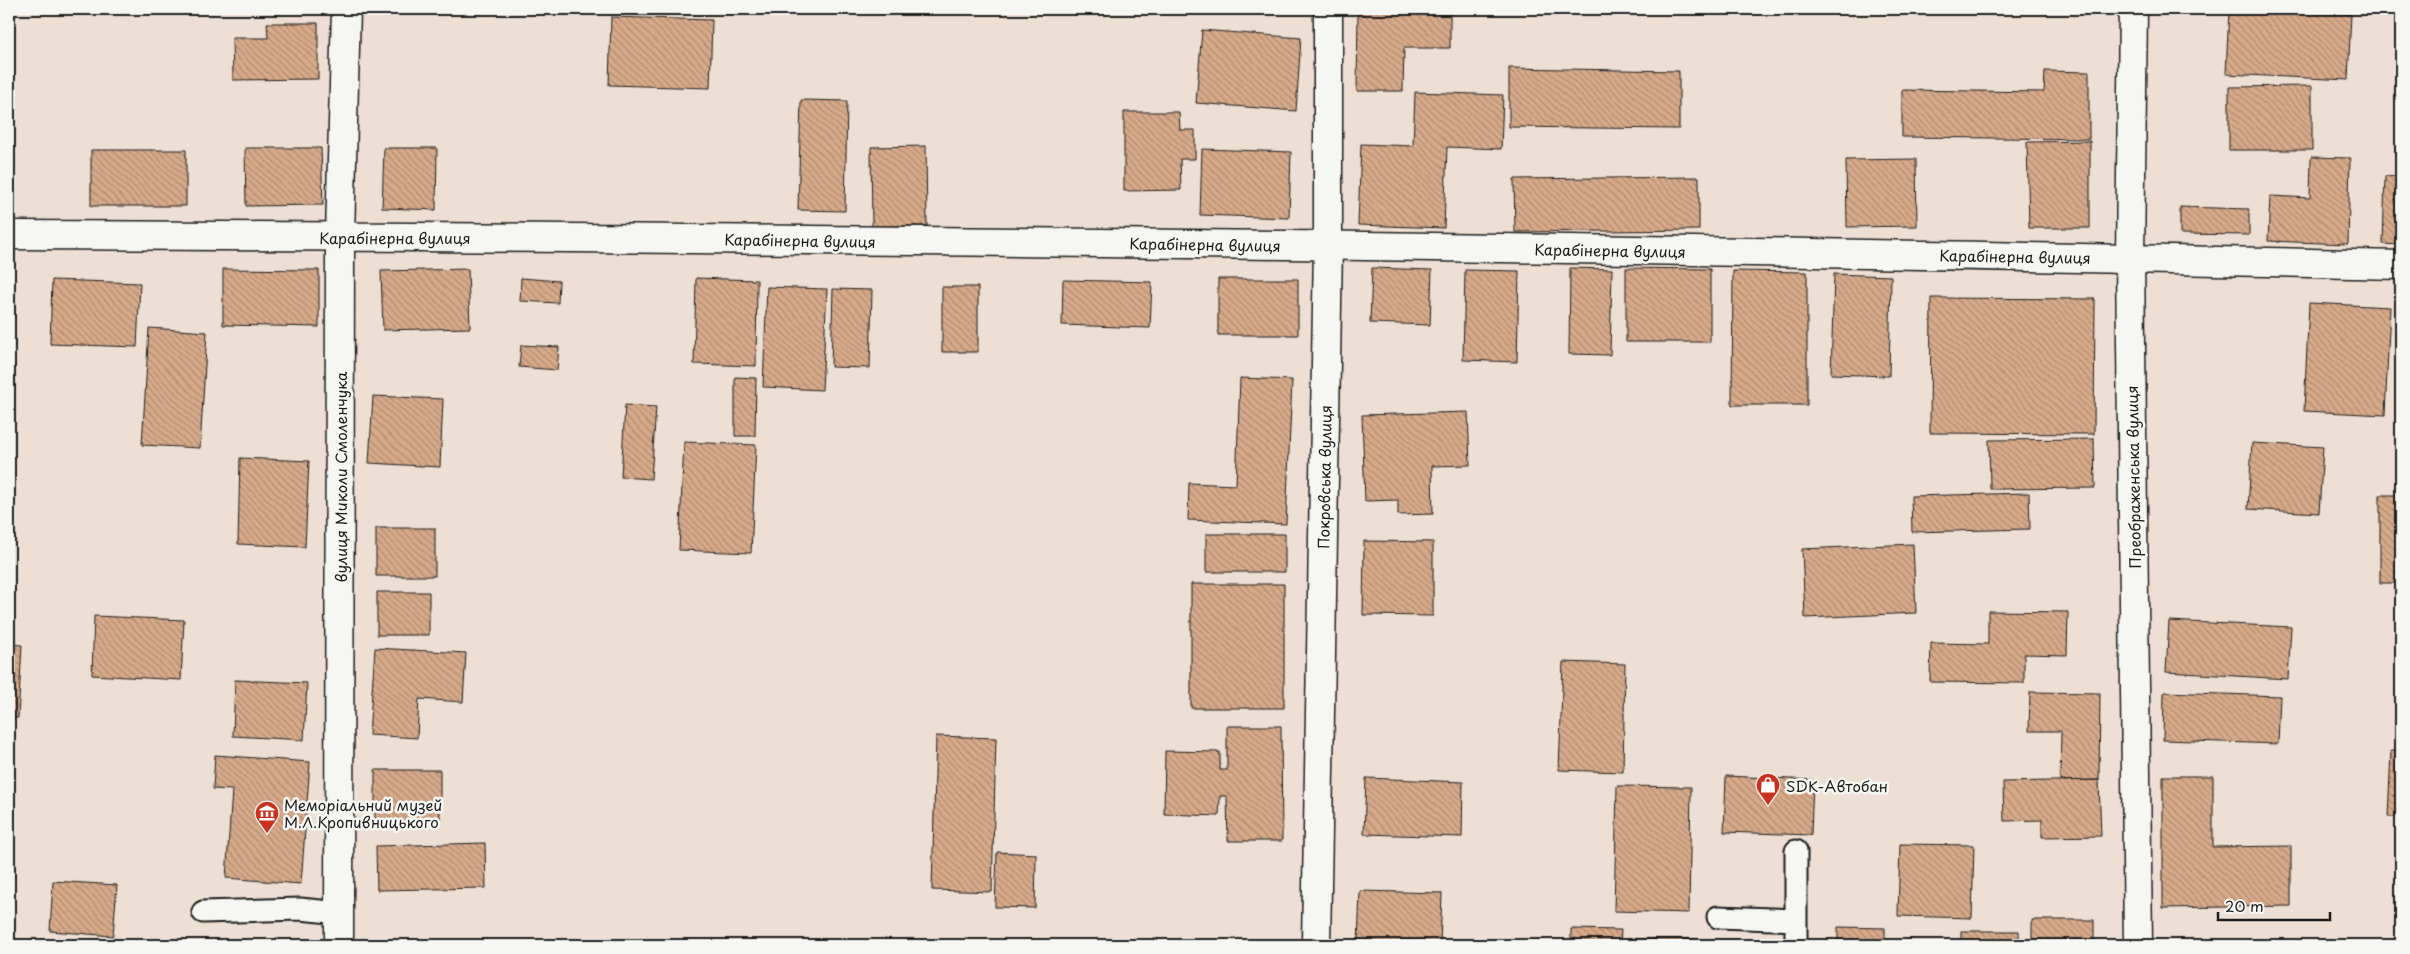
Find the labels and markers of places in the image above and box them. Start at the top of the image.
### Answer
shop icon: SDK-Автобан [1755,772,1781,806]
place label: SDK-Автобан [1786,774,1888,797]
place label: Меморіальний музей М.Л.Кропивницького [284,793,442,833]
museum icon: Меморіальний музей М.Л.Кропивницького [254,800,280,834]

